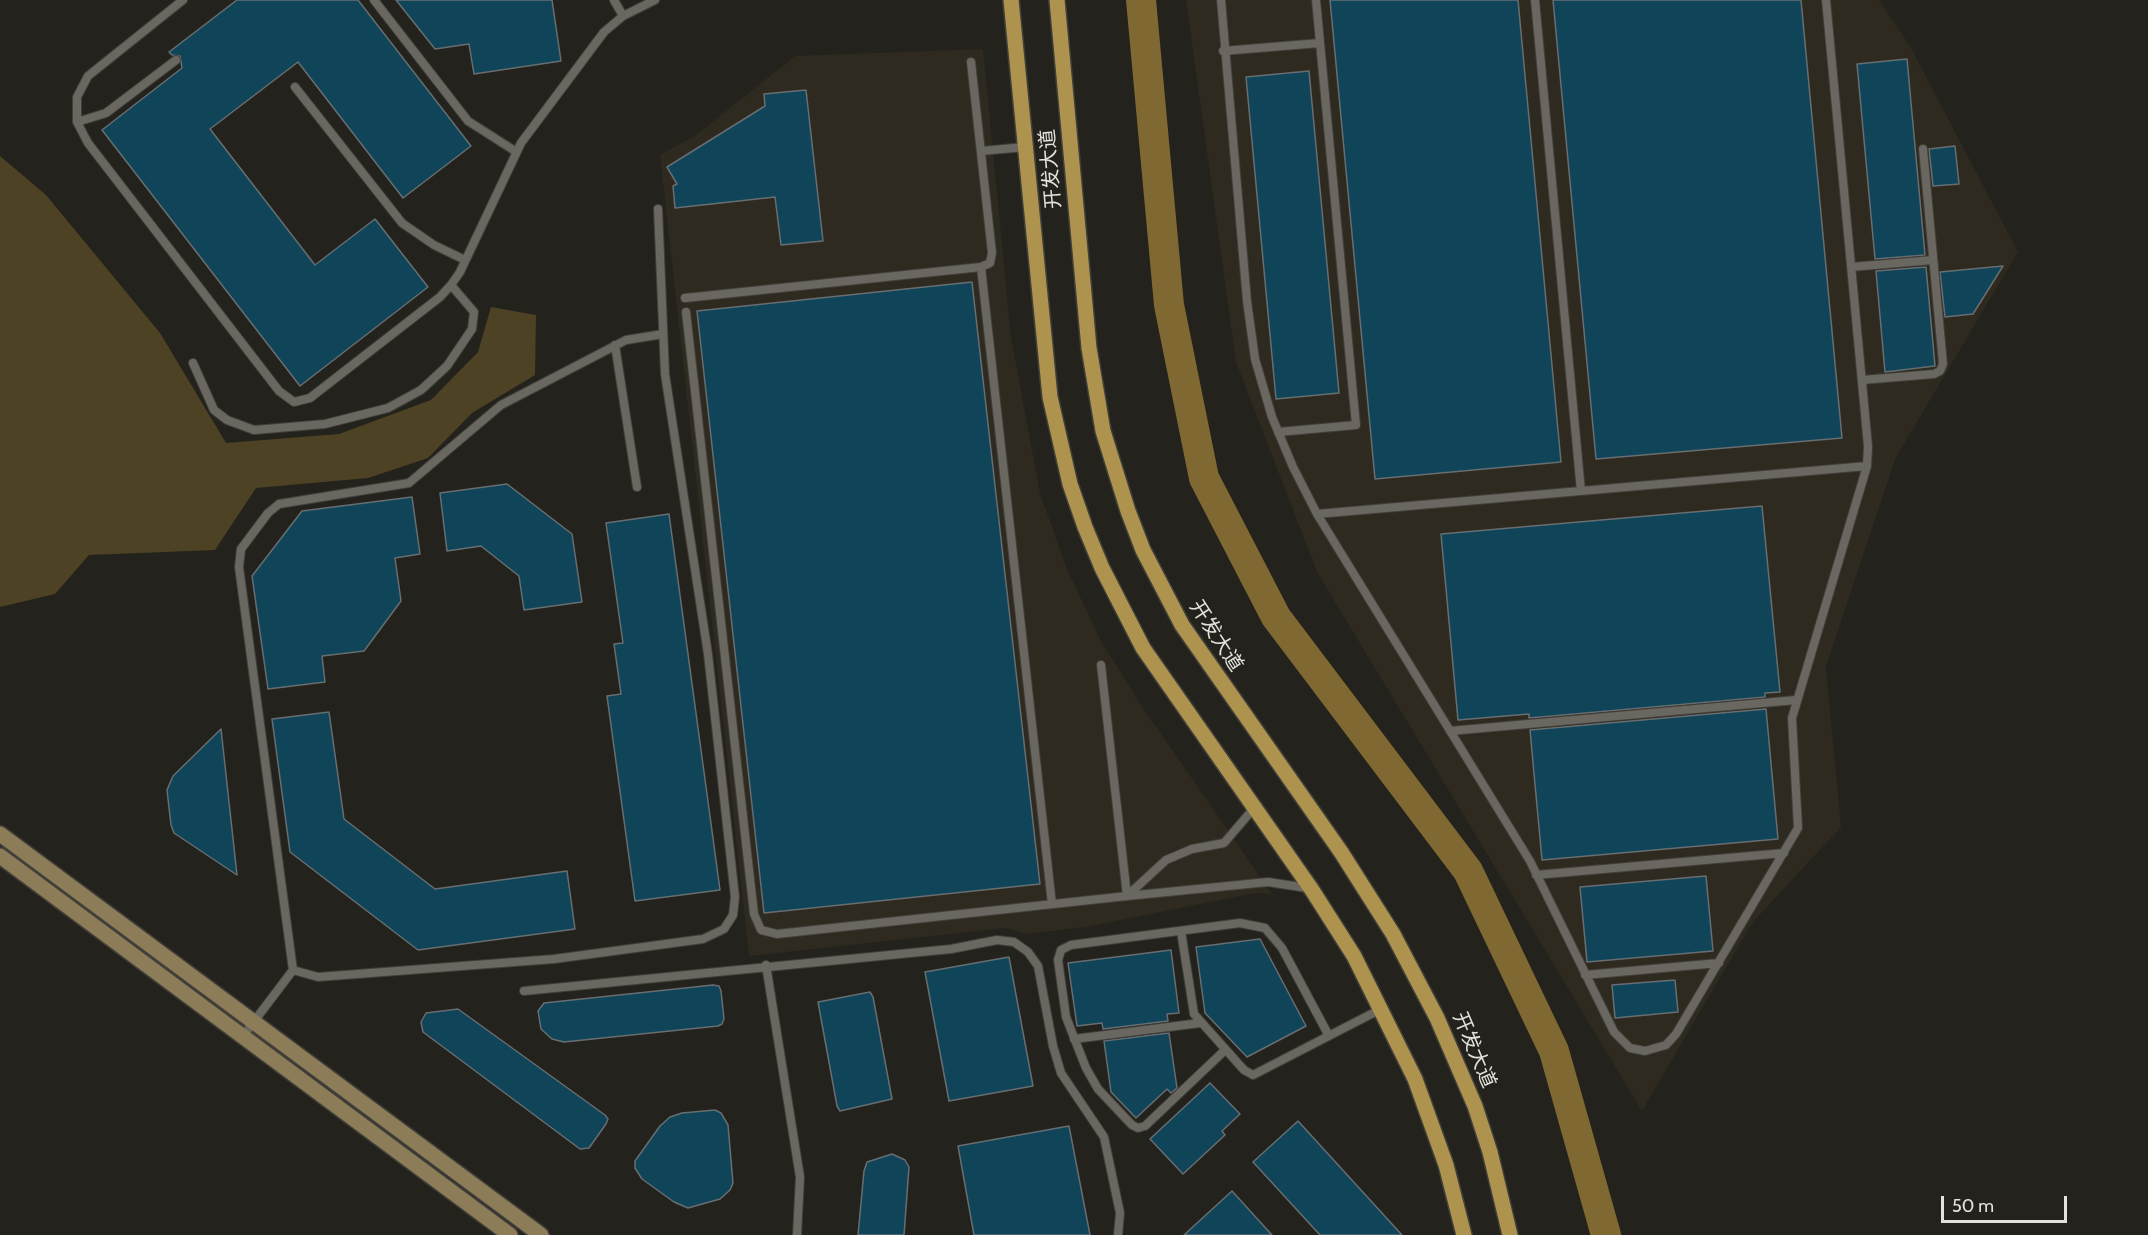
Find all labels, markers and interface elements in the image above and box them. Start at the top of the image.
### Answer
street label: 开发大道 [1036,128,1066,210]
street label: 开发大道 [1184,596,1248,676]
street label: 开发大道 [1447,1008,1501,1092]
scale bar [1944,1184,2070,1222]
text: 50 m [1952,1195,1994,1217]

